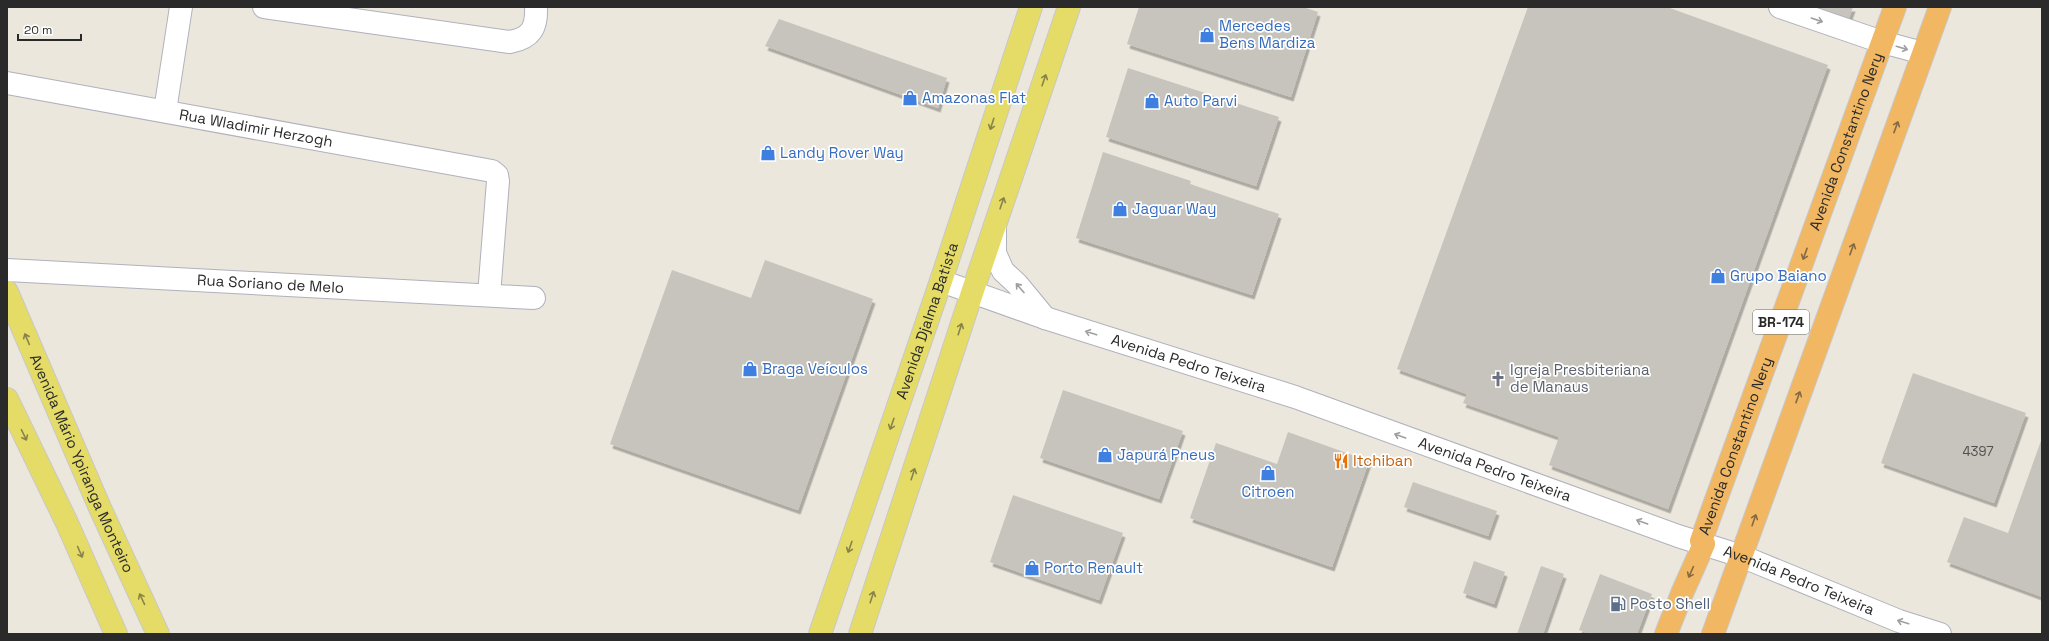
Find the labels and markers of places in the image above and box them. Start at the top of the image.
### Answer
place label: Mercedes Bens Mardiza [1219,16,1316,52]
shop icon: Mercedes Bens Mardiza [1198,26,1216,44]
place label: Amazonas Flat [922,88,1026,107]
shop icon: Amazonas Flat [901,89,919,107]
place label: Auto Parvi [1164,91,1237,110]
shop icon: Auto Parvi [1143,92,1161,110]
place label: Landy Rover Way [780,143,904,162]
shop icon: Landy Rover Way [759,144,777,162]
place label: Jaguar Way [1132,199,1216,218]
shop icon: Jaguar Way [1111,200,1129,218]
place label: Grupo Baiano [1730,266,1827,285]
shop icon: Grupo Baiano [1709,267,1727,285]
place label: Braga Veículos [762,359,868,378]
shop icon: Braga Veículos [741,360,759,378]
place label: Igreja Presbiteriana de Manaus [1510,360,1650,396]
church icon: Igreja Presbiteriana de Manaus [1489,370,1507,388]
place label: Japurá Pneus [1117,445,1215,464]
shop icon: Japurá Pneus [1096,446,1114,464]
place label: Itchiban [1353,451,1413,470]
restaurant icon: Itchiban [1332,452,1350,470]
shop icon: Citroen [1259,464,1277,482]
place label: Citroen [1242,482,1294,501]
place label: Porto Renault [1044,558,1143,577]
shop icon: Porto Renault [1023,559,1041,577]
place label: Posto Shell [1630,594,1710,613]
fuel station icon: Posto Shell [1609,595,1627,613]

